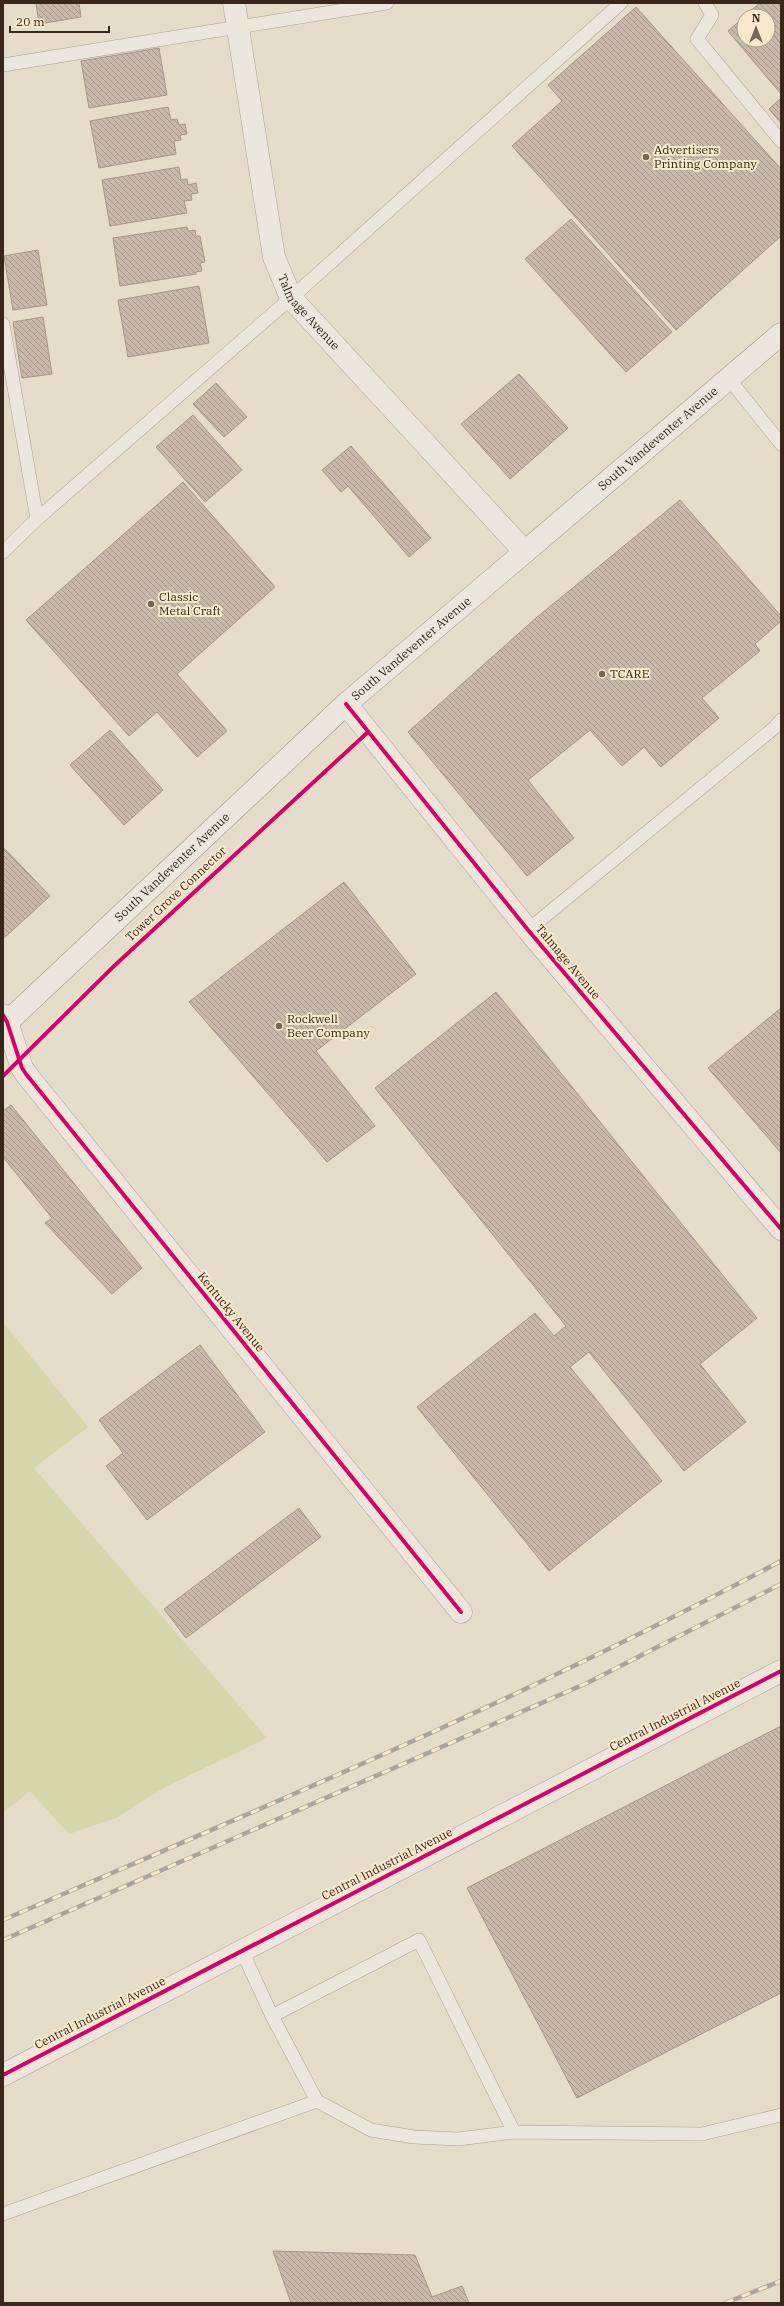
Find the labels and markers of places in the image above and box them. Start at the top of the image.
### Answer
place label: Advertisers Printing Company [654,142,758,171]
marker: Advertisers Printing Company [641,152,651,162]
place label: Classic Metal Craft [159,589,221,618]
marker: Classic Metal Craft [146,599,156,609]
place label: TCARE [610,666,649,681]
marker: TCARE [597,669,607,679]
place label: Rockwell Beer Company [287,1011,370,1040]
marker: Rockwell Beer Company [274,1021,284,1031]

